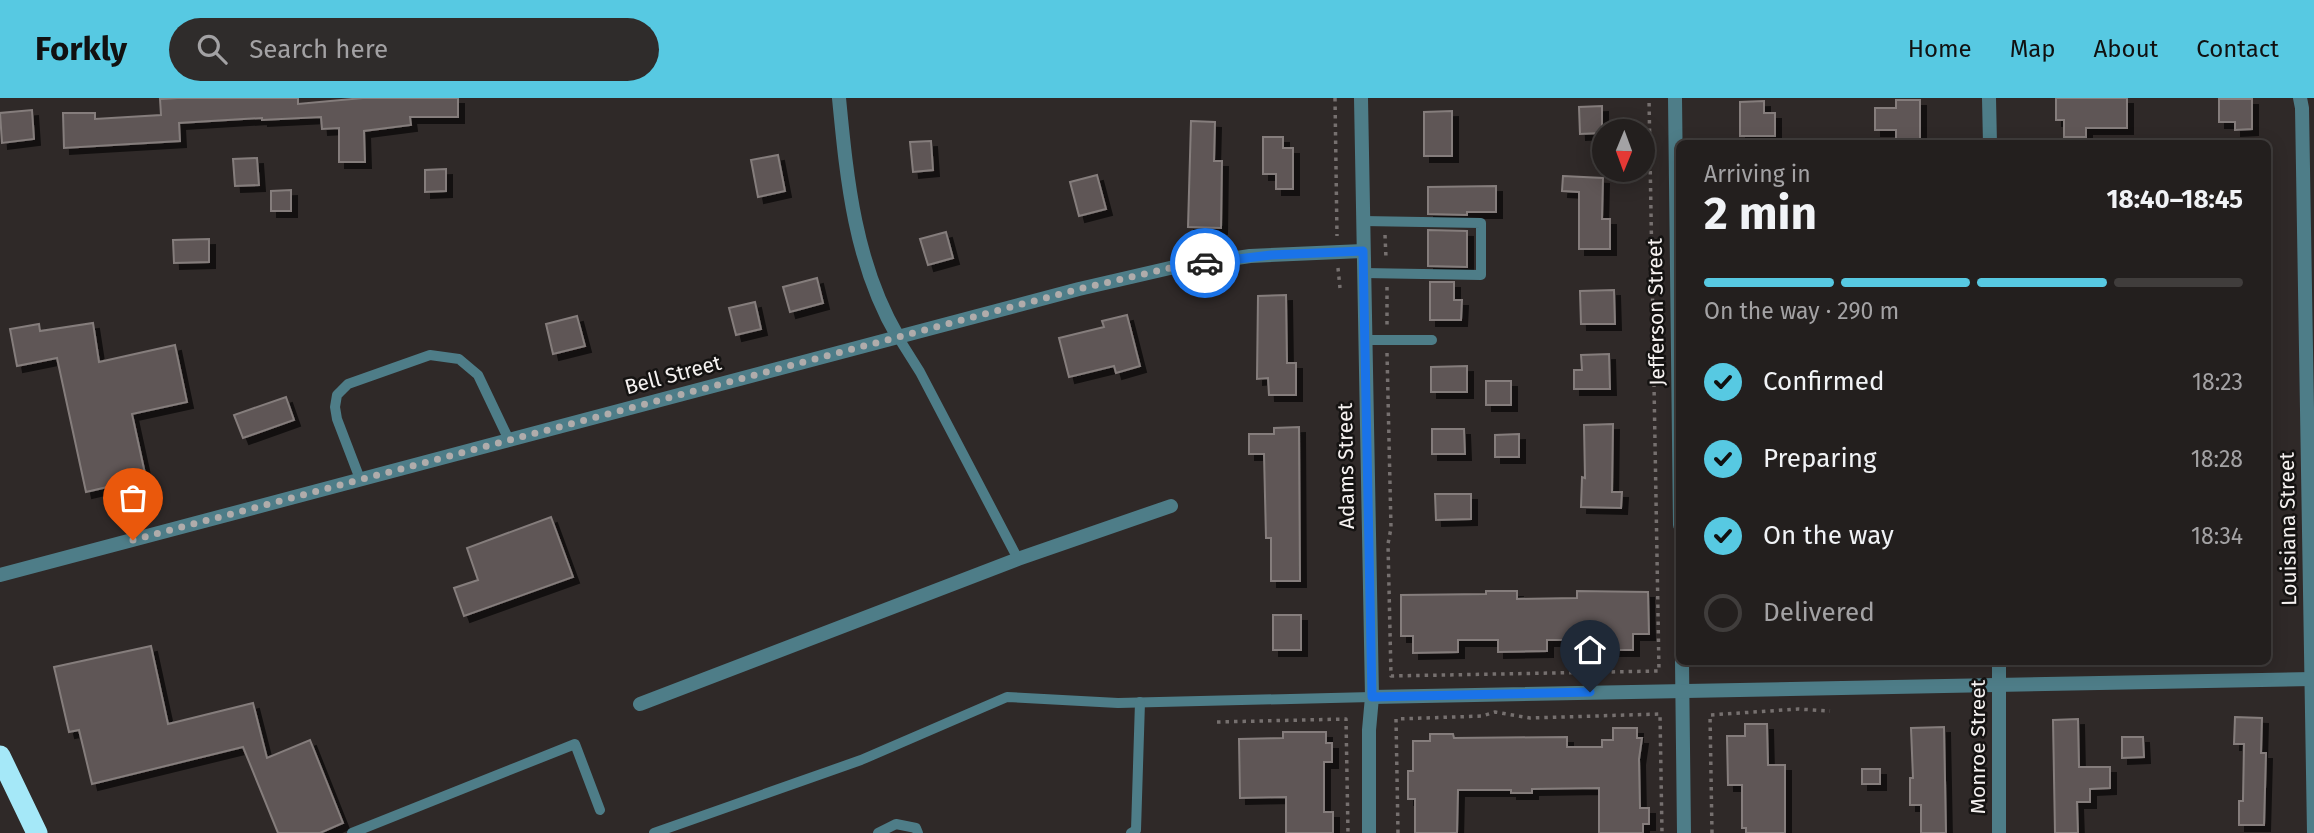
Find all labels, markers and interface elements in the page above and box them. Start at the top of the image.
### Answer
search box [169,18,659,81]
text: Forkly [35,29,127,69]
icon: search [193,30,231,68]
text: Search here [249,34,388,65]
text: Home [1908,35,1972,63]
text: Map [2010,35,2056,63]
text: About [2094,35,2158,63]
text: Contact [2196,35,2279,63]
north arrow [1592,119,1656,182]
map controls [1592,119,1655,182]
text: Arriving in [1704,160,1811,188]
text: 18:40–18:45 [2106,184,2243,215]
text: 2 min [1704,186,1817,241]
courier [1170,228,1240,298]
street label: Jefferson Street [1642,237,1670,386]
icon: car [1186,244,1224,282]
text: On the way · 290 m [1704,297,1899,325]
street label: Bell Street [622,350,725,400]
icon: check [1704,363,1742,401]
text: Confirmed [1763,366,1884,397]
text: 18:23 [2192,368,2243,396]
street label: Adams Street [1332,402,1360,529]
icon: check [1704,440,1742,478]
text: Preparing [1763,443,1876,474]
text: 18:28 [2191,445,2243,473]
street label: Louisiana Street [2274,451,2302,606]
pin [103,468,163,540]
icon: bag [114,479,152,517]
icon: check [1704,517,1742,555]
text: On the way [1763,520,1894,551]
text: 18:34 [2191,522,2243,550]
text: Delivered [1763,597,1875,628]
pin [1560,620,1620,692]
icon: home [1571,631,1609,669]
street label: Monroe Street [1965,679,1991,814]

